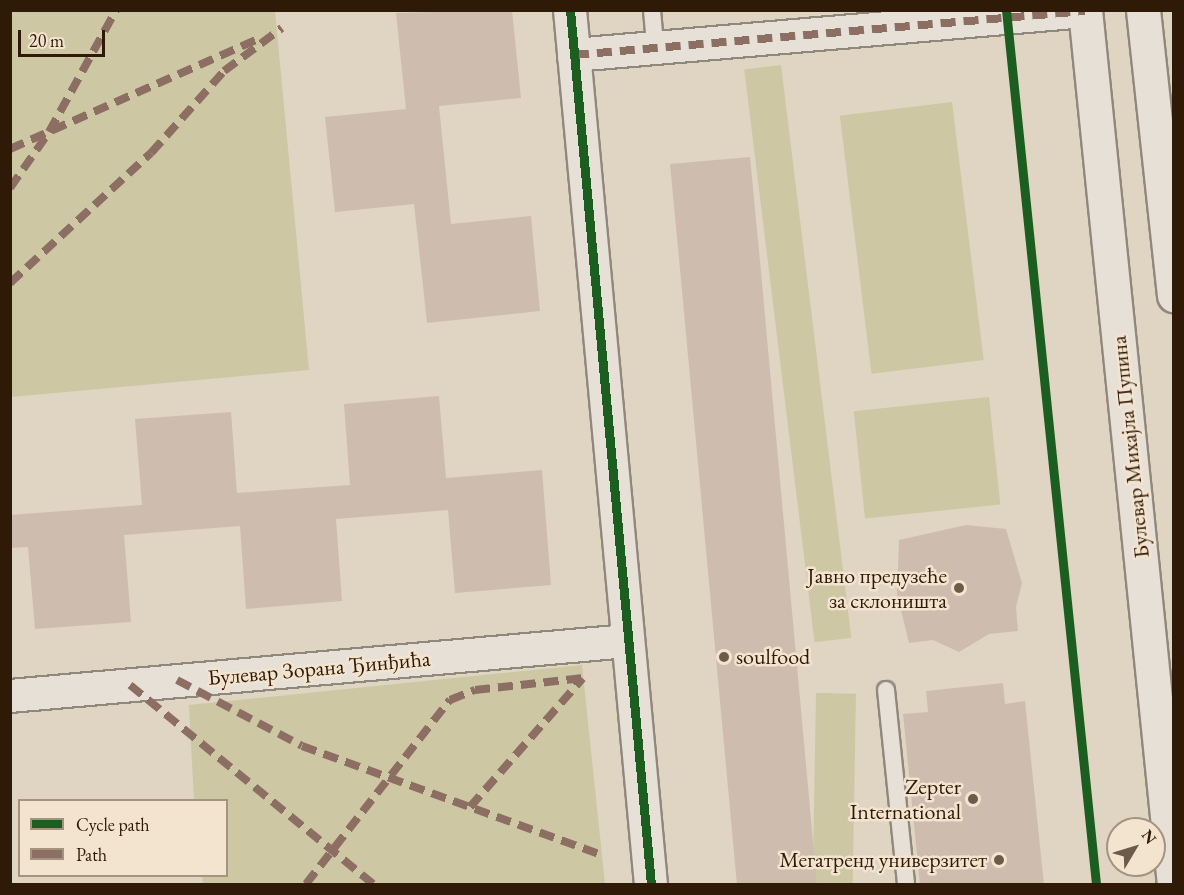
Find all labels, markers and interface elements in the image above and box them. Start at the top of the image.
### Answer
scale bar [21,18,108,56]
text: 20 m [29,29,64,52]
street label: Булевар Михајла Пупина [1105,334,1155,560]
place label: Јавно предузеће за склоништа [807,562,947,614]
marker: Јавно предузеће за склоништа [952,581,966,595]
place label: soulfood [736,644,810,670]
street label: Булевар Зорана Ђинђића [206,645,432,691]
marker: soulfood [717,650,731,664]
place label: Zepter International [850,773,961,824]
marker: Zepter International [966,792,980,806]
legend [18,799,228,877]
text: Cycle path [76,813,150,836]
north arrow [1106,817,1166,877]
text: N [1137,825,1161,848]
text: Path [76,843,107,866]
place label: Мегатренд универзитет [779,847,987,873]
marker: Мегатренд универзитет [992,853,1006,867]

